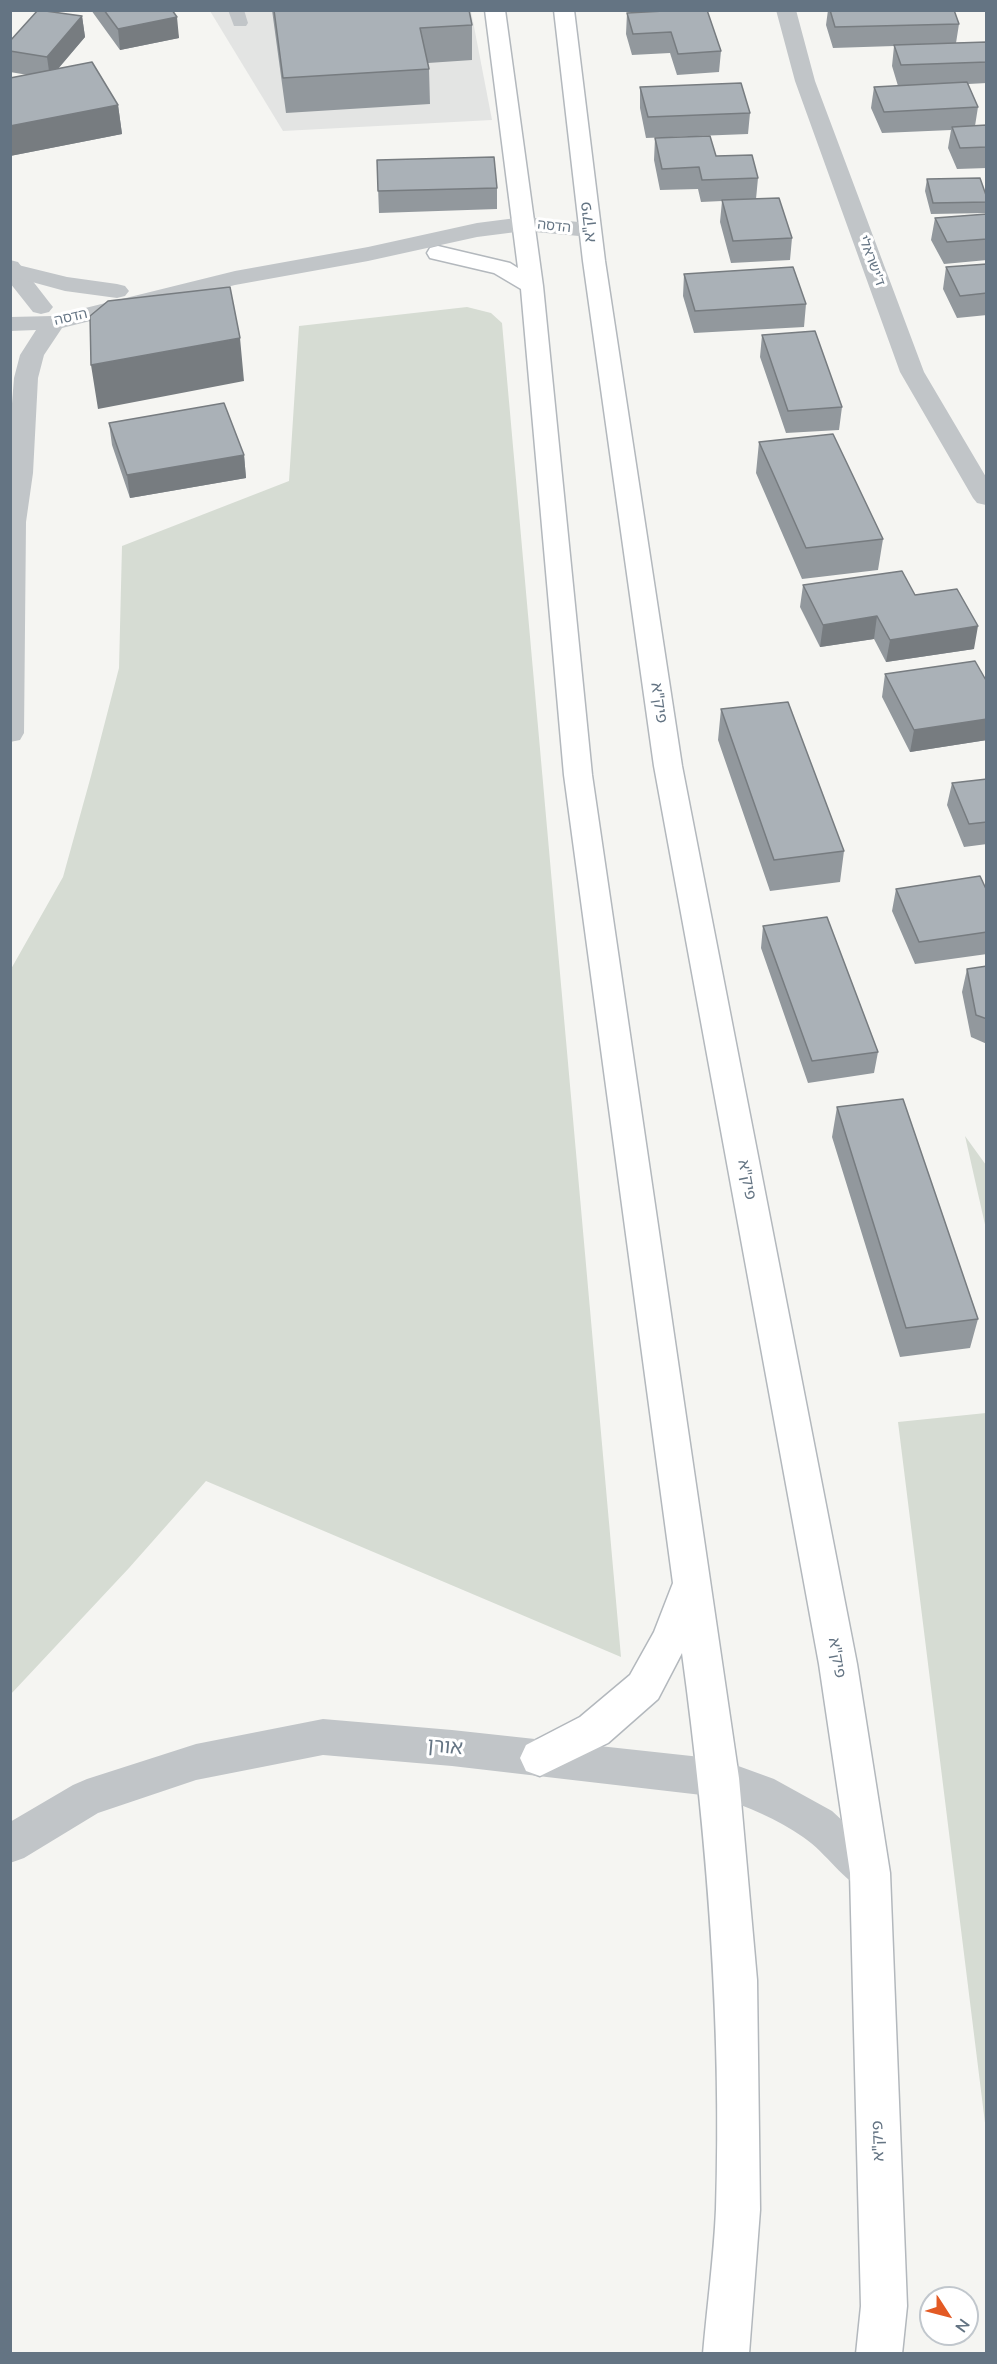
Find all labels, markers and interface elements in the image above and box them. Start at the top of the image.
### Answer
street label: פיק"א [577,201,601,243]
street label: הדסה [536,217,572,237]
street label: ד'ישראלי [854,233,888,289]
street label: הדסה [53,306,89,330]
street label: פיק"א [646,681,670,725]
street label: פיק"א [733,1158,759,1202]
street label: פיק"א [823,1636,849,1680]
street label: אורן [426,1734,464,1762]
street label: פיק"א [869,2120,889,2162]
north arrow [919,2286,979,2346]
text: N [950,2314,974,2337]

